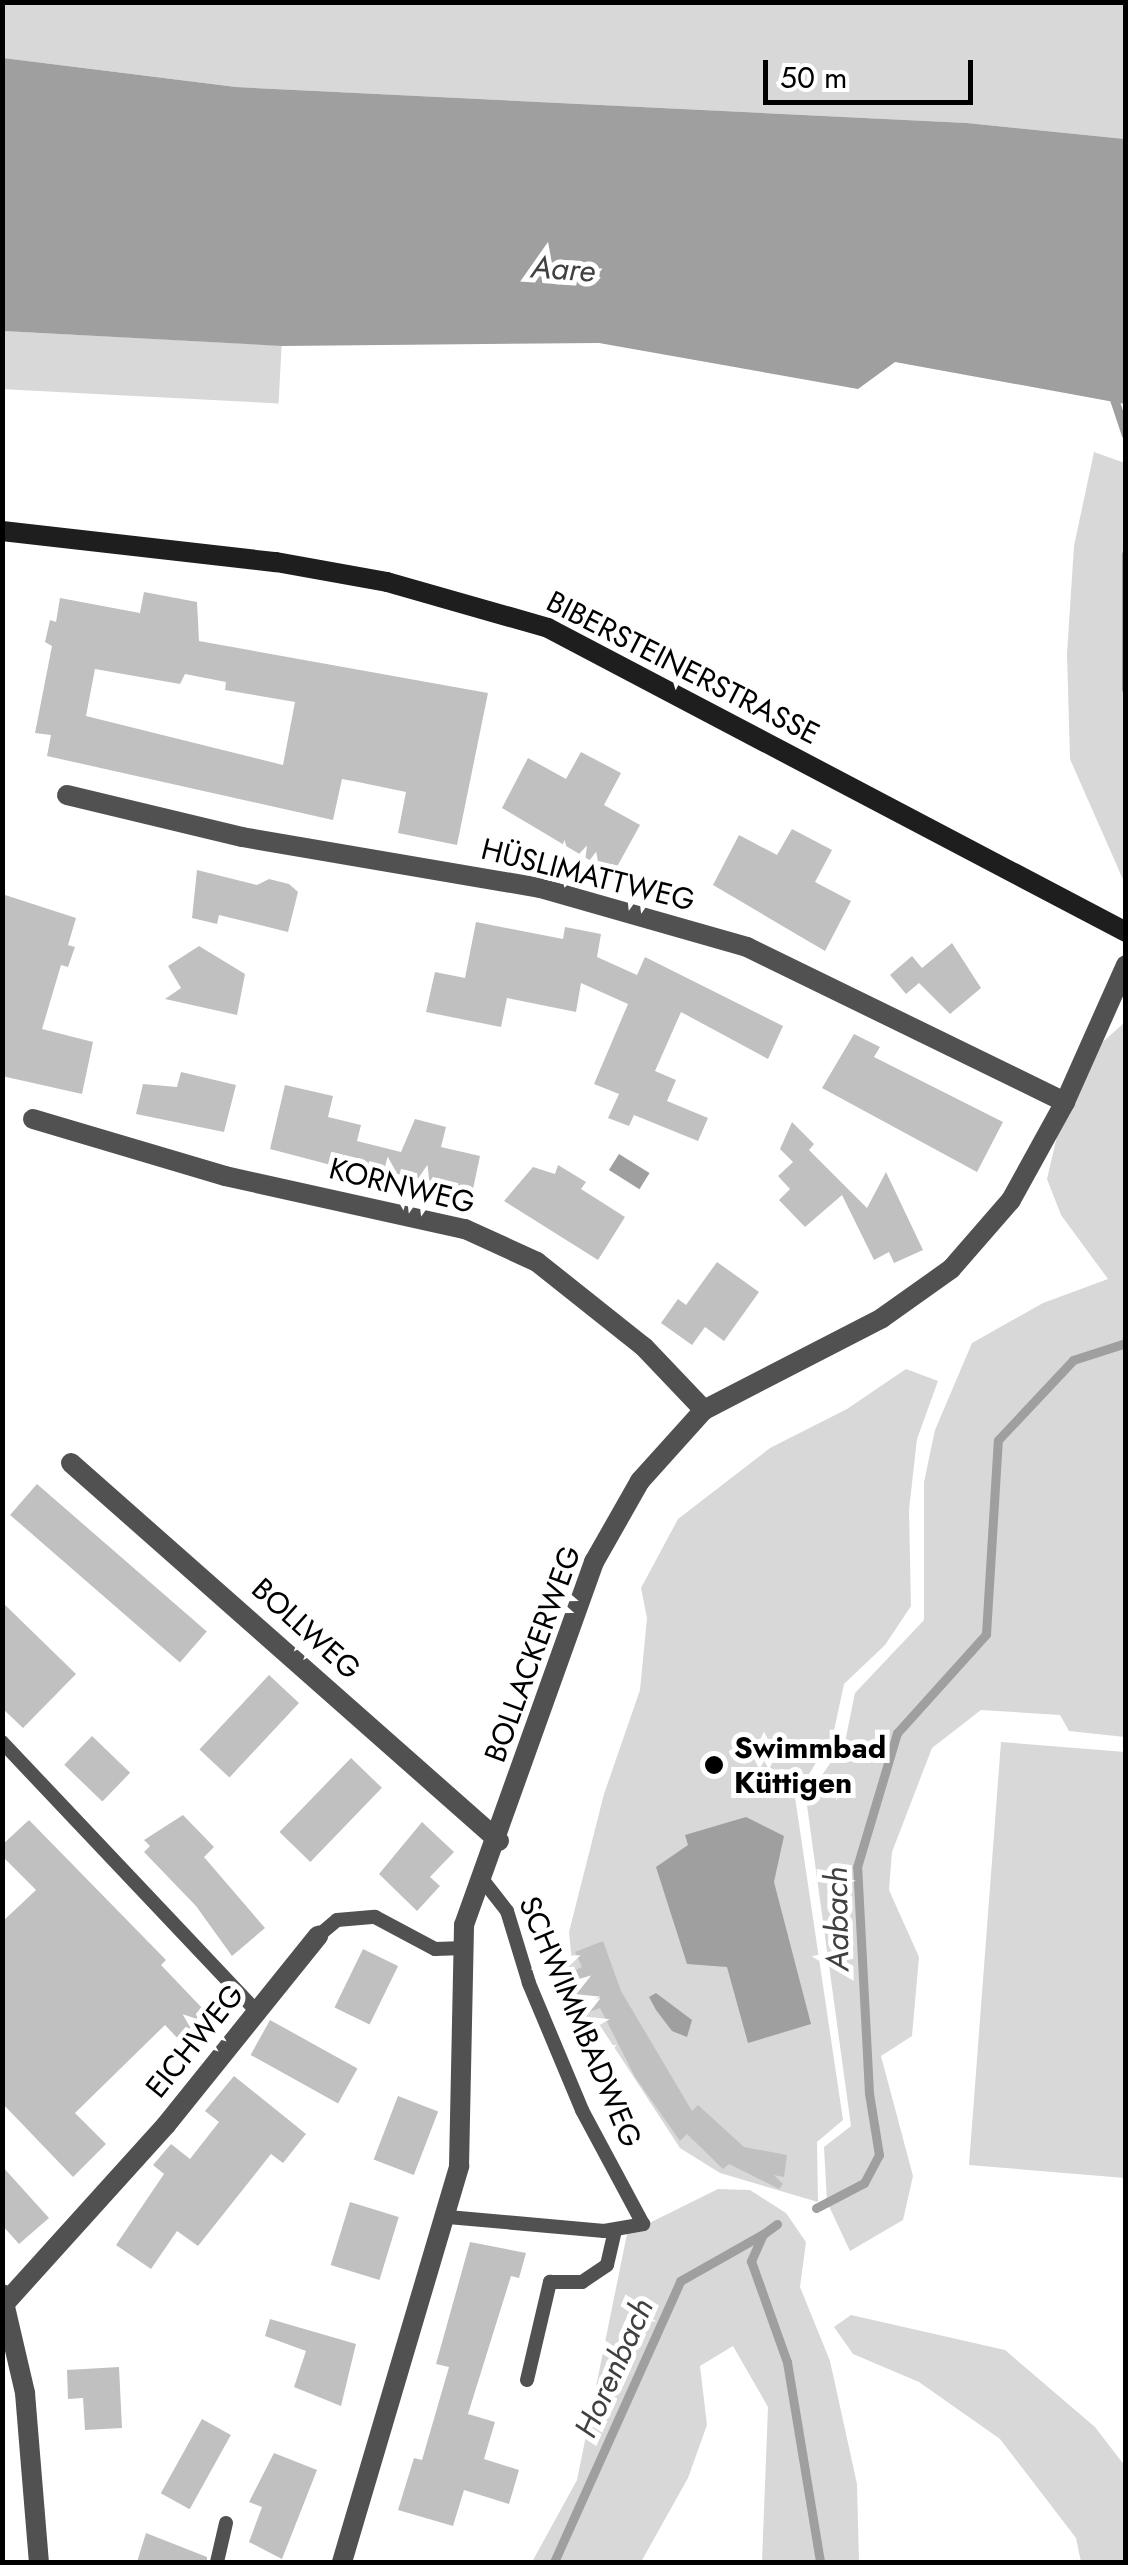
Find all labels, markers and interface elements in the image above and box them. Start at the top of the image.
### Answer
scale bar [768,40,978,102]
text: 50 m [780,56,847,99]
water label: Aare [530,248,596,290]
street label: BIBERSTEINERSTRASSE [541,584,825,752]
street label: HÜSLIMATTWEG [478,831,698,919]
street label: KORNWEG [326,1151,478,1221]
street label: BOLLACKERWEG [477,1541,589,1767]
street label: BOLLWEG [244,1571,368,1687]
place label: Swimmbad Küttigen [734,1730,886,1800]
marker: Swimmbad Küttigen [703,1754,725,1776]
water label: Aabach [817,1866,857,1972]
street label: SCHWIMMBADWEG [511,1891,649,2153]
street label: EICHWEG [138,1977,252,2105]
water label: Horenbach [566,2293,662,2443]

